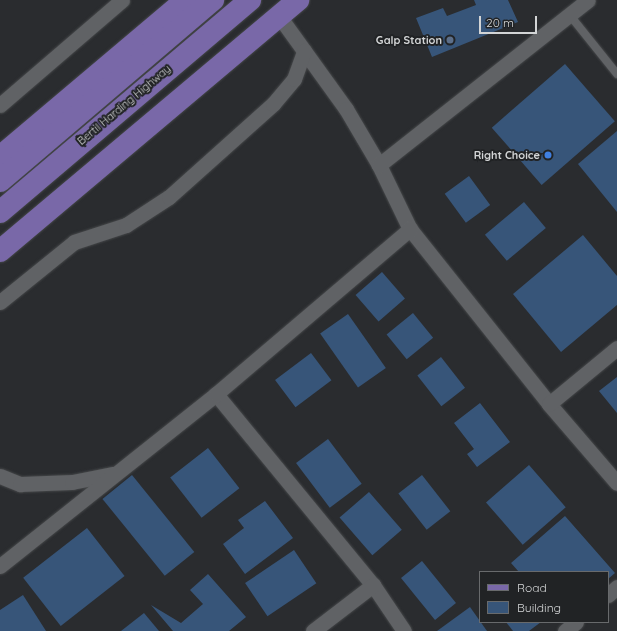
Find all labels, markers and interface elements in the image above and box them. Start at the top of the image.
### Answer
scale bar [481,8,539,34]
text: 20 m [486,15,514,30]
place label: Galp Station [376,33,442,47]
marker: Galp Station [445,35,455,45]
street label: Bertil Harding Highway [75,62,173,148]
place label: Right Choice [474,148,540,162]
marker: Right Choice [543,150,553,160]
legend [479,571,609,623]
text: Road [517,580,547,595]
text: Building [517,600,561,615]

